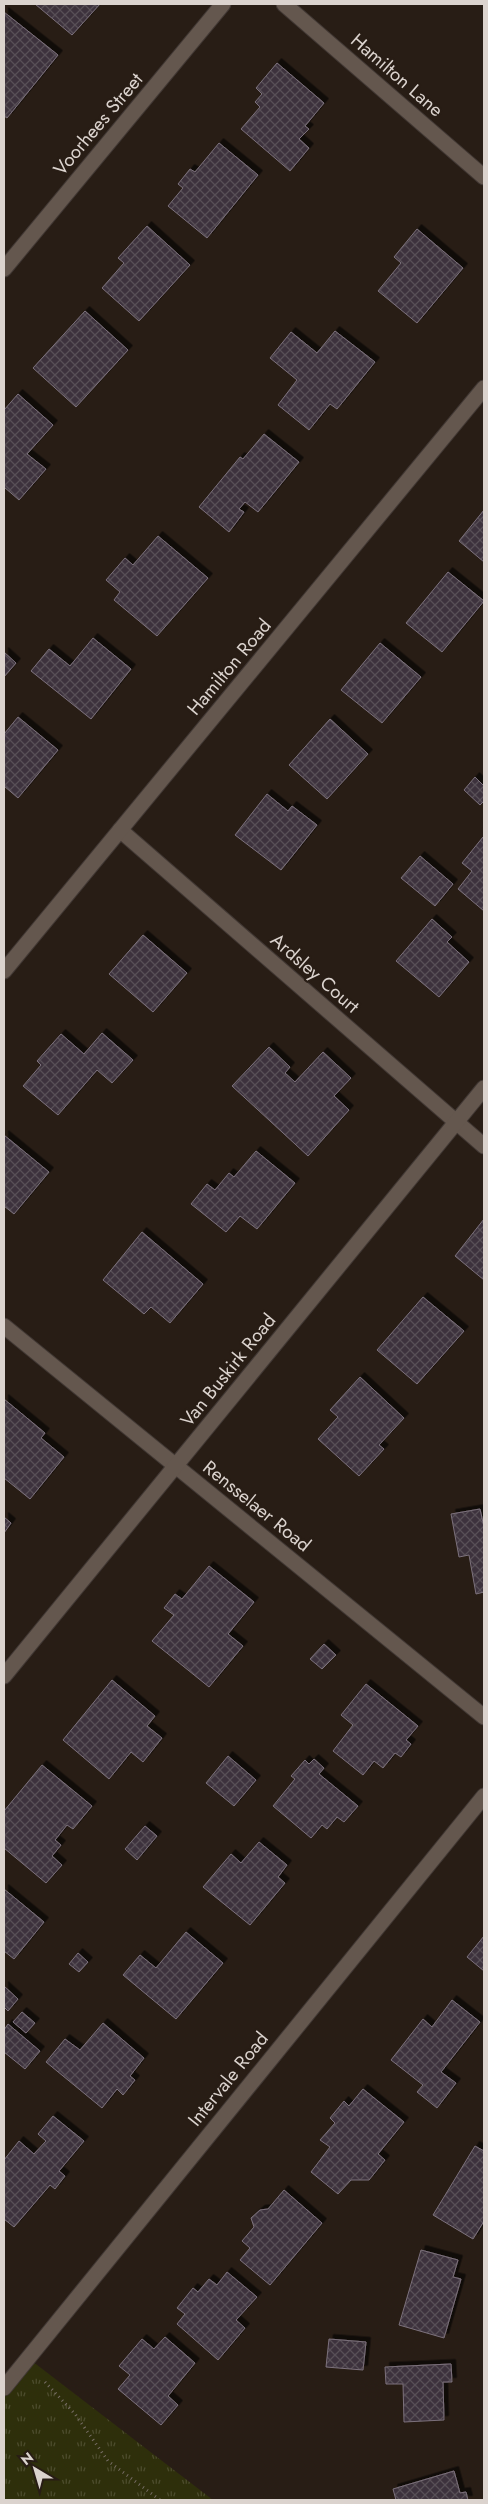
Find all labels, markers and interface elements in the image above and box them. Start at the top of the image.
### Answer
street label: Hamilton Lane [345,27,449,123]
street label: Voorhees Street [47,67,149,181]
street label: Hamilton Road [181,613,277,721]
street label: Ardsley Court [265,927,366,1020]
street label: Van Buskirk Road [174,1308,282,1432]
street label: Rensselaer Road [197,1454,317,1558]
street label: Intervale Road [182,2026,274,2132]
north arrow [10,2444,60,2494]
text: N [16,2447,38,2470]

